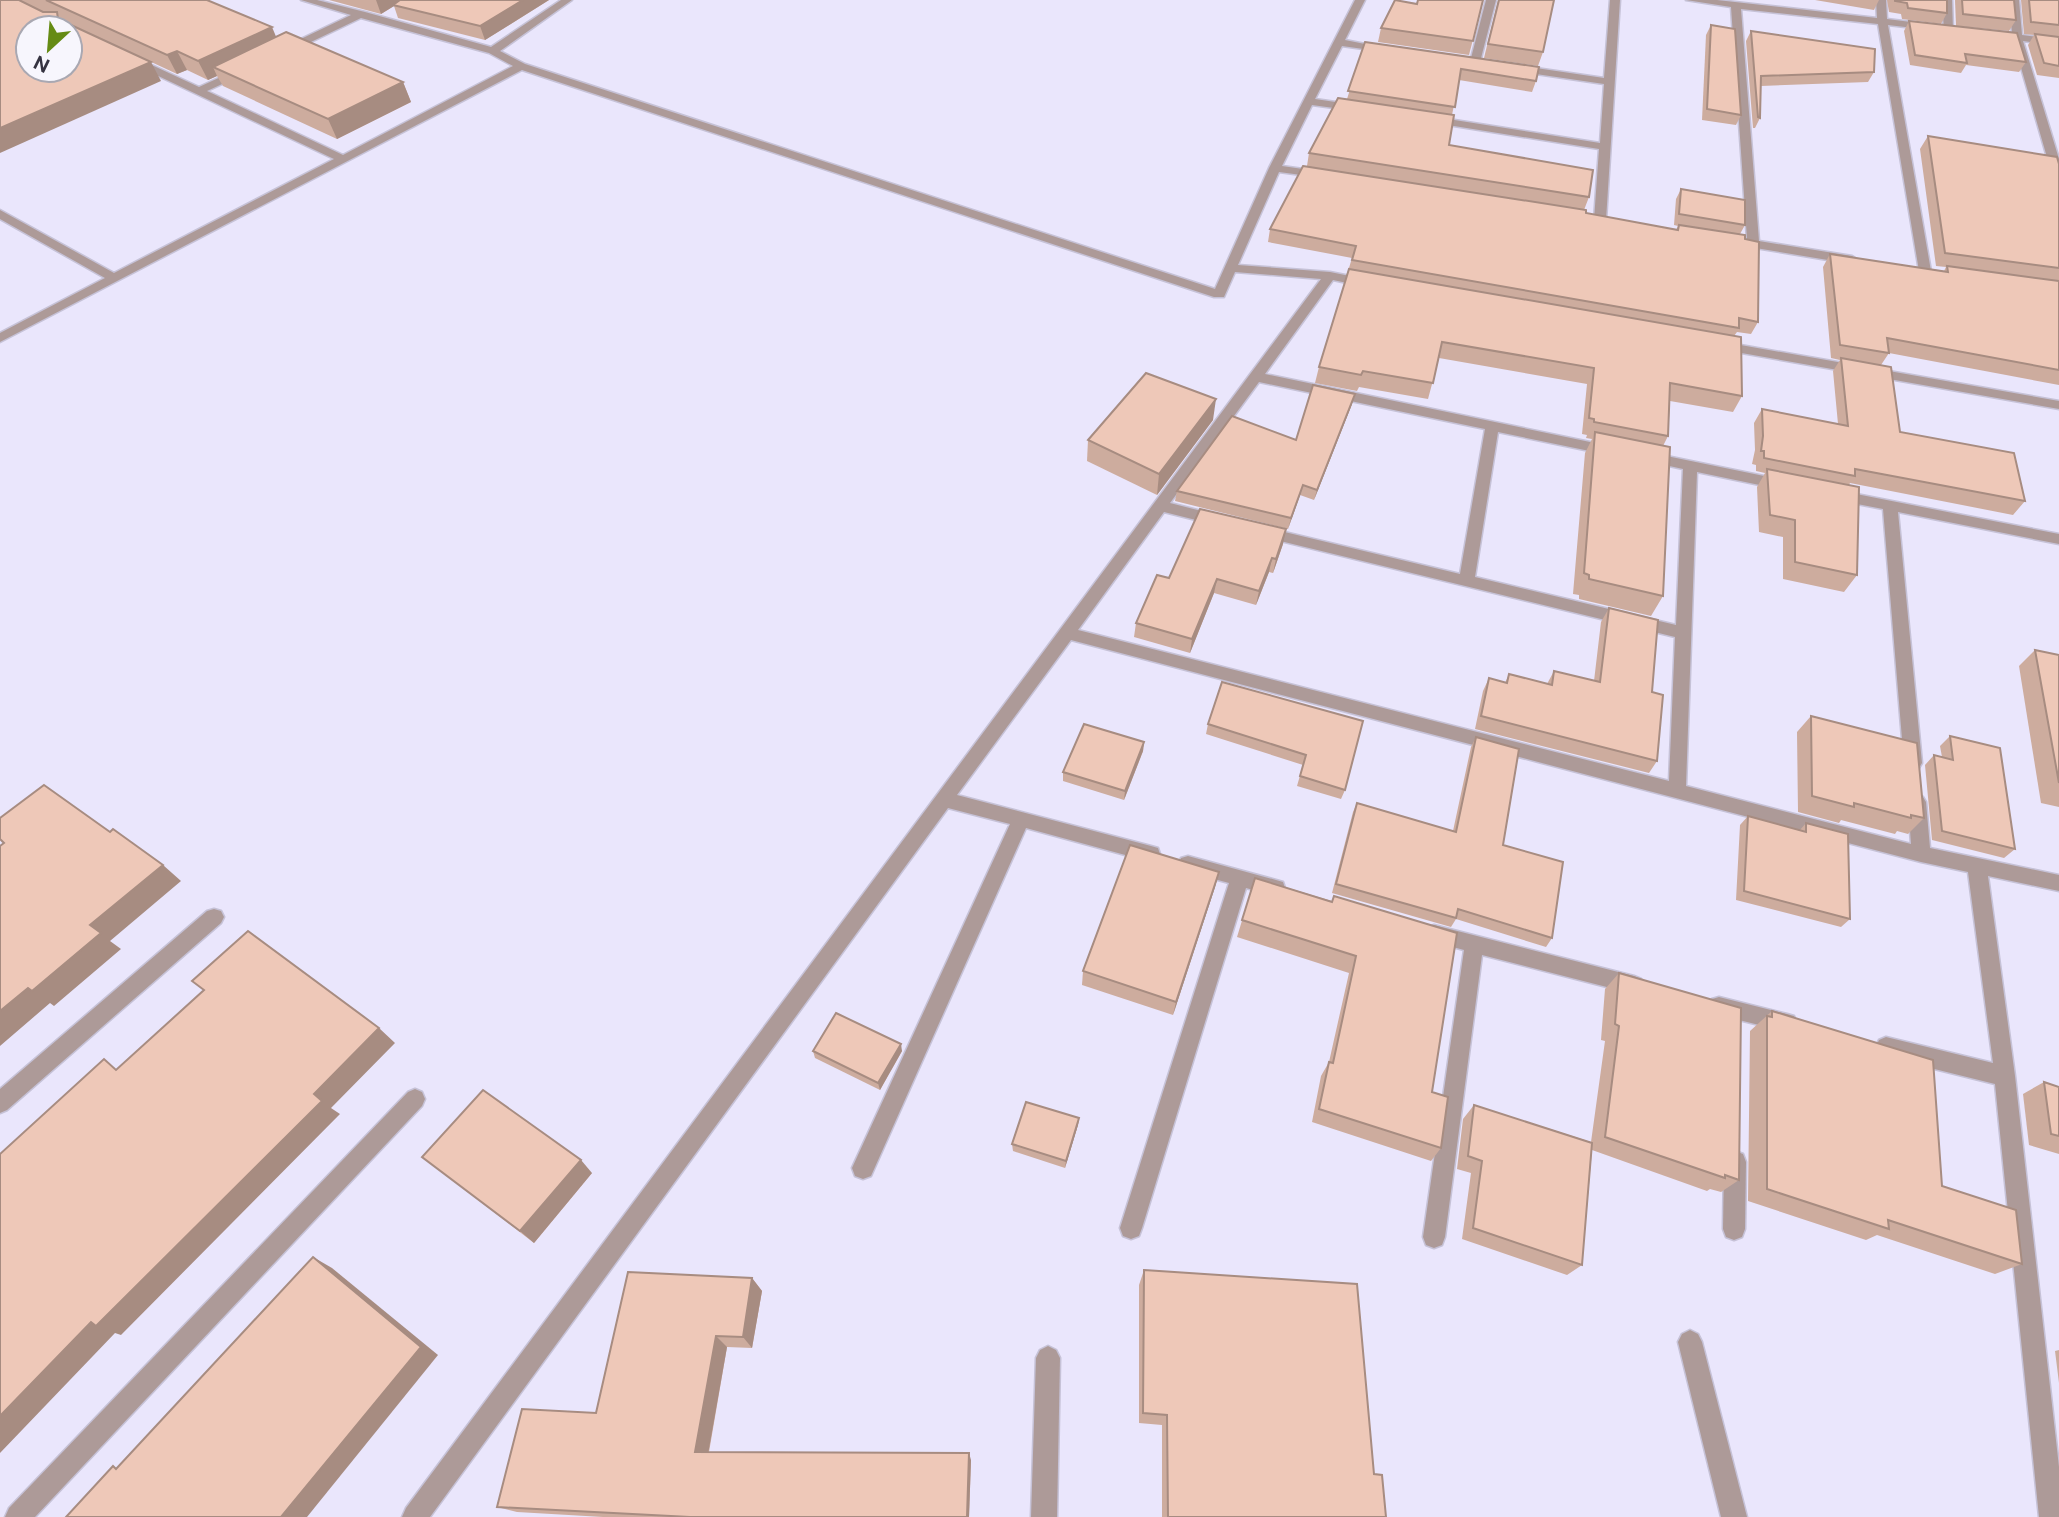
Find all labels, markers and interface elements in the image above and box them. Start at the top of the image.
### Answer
north arrow [14,14,84,84]
text: N [30,51,53,77]

